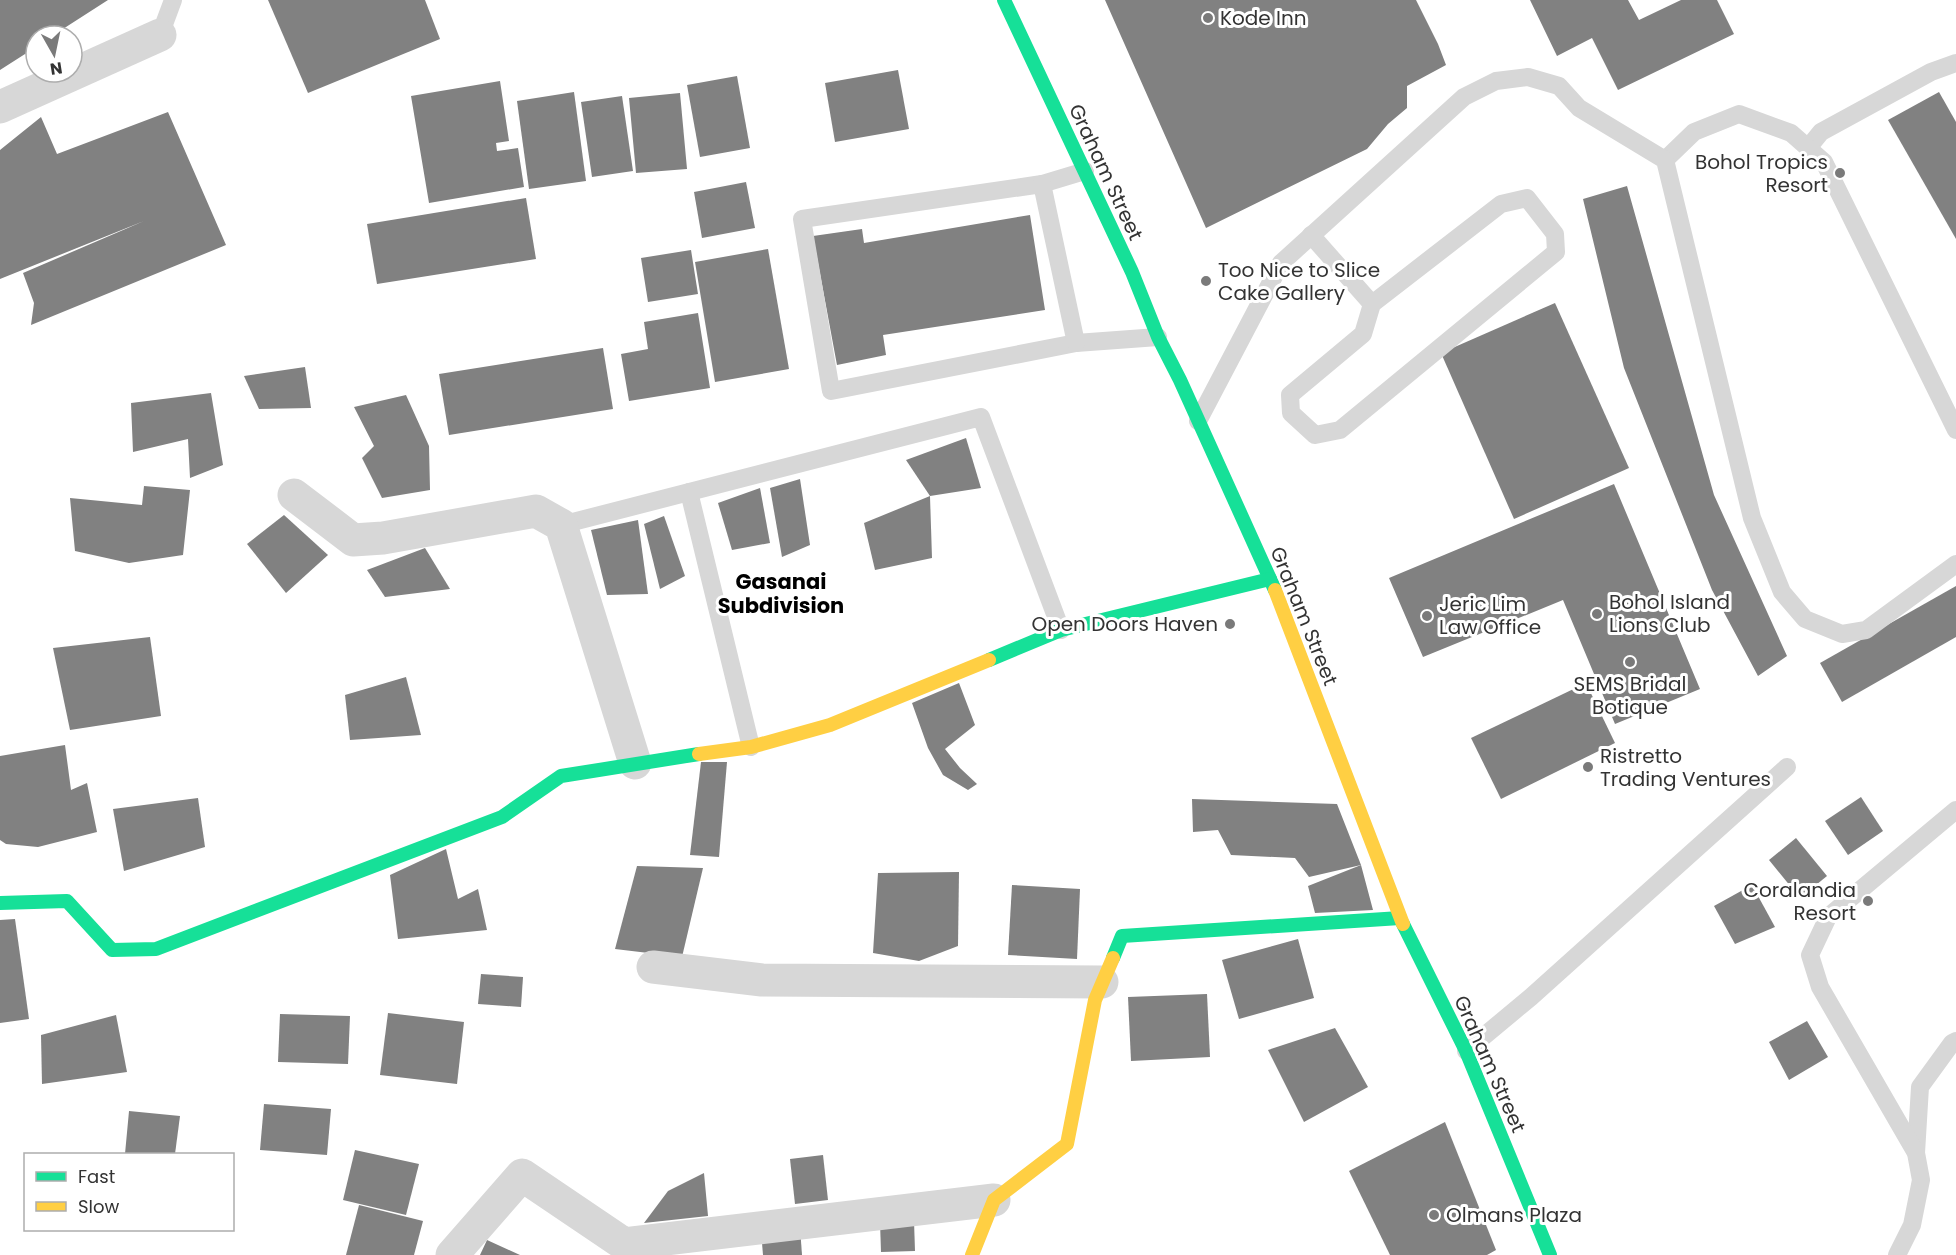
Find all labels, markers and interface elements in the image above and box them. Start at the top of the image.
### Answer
place label: Kode Inn [1220,4,1307,32]
marker: Kode Inn [1201,11,1215,25]
north arrow [24,24,84,84]
text: N [49,56,64,81]
street label: Graham Street [1062,99,1150,245]
place label: Bohol Tropics Resort [1695,148,1828,199]
marker: Bohol Tropics Resort [1833,166,1847,180]
place label: Too Nice to Slice Cake Gallery [1218,256,1380,307]
marker: Too Nice to Slice Cake Gallery [1199,274,1213,288]
street label: Graham Street [1263,542,1345,690]
district label: Gasanai Subdivision [718,567,844,620]
place label: Bohol Island Lions Club [1609,588,1730,639]
place label: Jeric Lim Law Office [1439,590,1541,641]
marker: Bohol Island Lions Club [1590,607,1604,621]
marker: Jeric Lim Law Office [1420,609,1434,623]
place label: Open Doors Haven [1031,610,1218,638]
marker: Open Doors Haven [1223,617,1237,631]
marker: SEMS Bridal Botique [1623,655,1637,669]
place label: SEMS Bridal Botique [1574,670,1686,721]
place label: Ristretto Trading Ventures [1600,742,1771,793]
marker: Ristretto Trading Ventures [1581,760,1595,774]
place label: Coralandia Resort [1744,876,1856,927]
marker: Coralandia Resort [1861,894,1875,908]
street label: Graham Street [1447,991,1533,1137]
legend [24,1153,234,1231]
text: Fast [78,1164,115,1189]
text: Slow [78,1194,120,1219]
place label: Olmans Plaza [1446,1201,1582,1229]
marker: Olmans Plaza [1427,1208,1441,1222]

